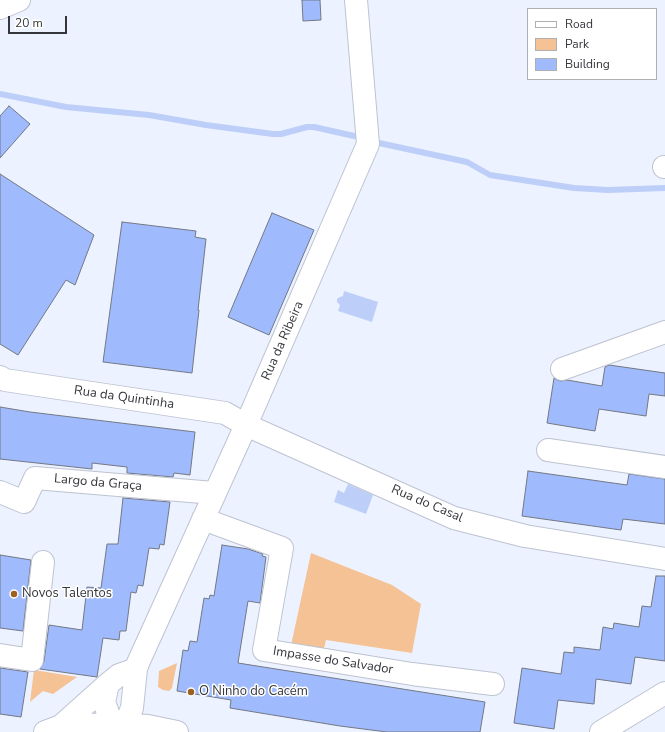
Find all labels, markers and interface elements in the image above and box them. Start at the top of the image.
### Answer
scale bar [10,8,69,34]
legend [527,8,657,80]
text: 20 m [15,15,43,31]
text: Road [565,16,593,32]
text: Park [565,36,589,52]
text: Building [565,56,610,72]
street label: Rua da Ribeira [259,299,307,383]
street label: Rua da Quintinha [73,383,175,413]
street label: Largo da Graça [53,471,143,495]
street label: Rua do Casal [389,482,465,526]
place label: Novos Talentos [22,586,112,602]
marker: Novos Talentos [9,589,19,599]
street label: Impasse do Salvador [272,644,394,678]
place label: O Ninho do Cacém [199,684,308,700]
marker: O Ninho do Cacém [186,687,196,697]

